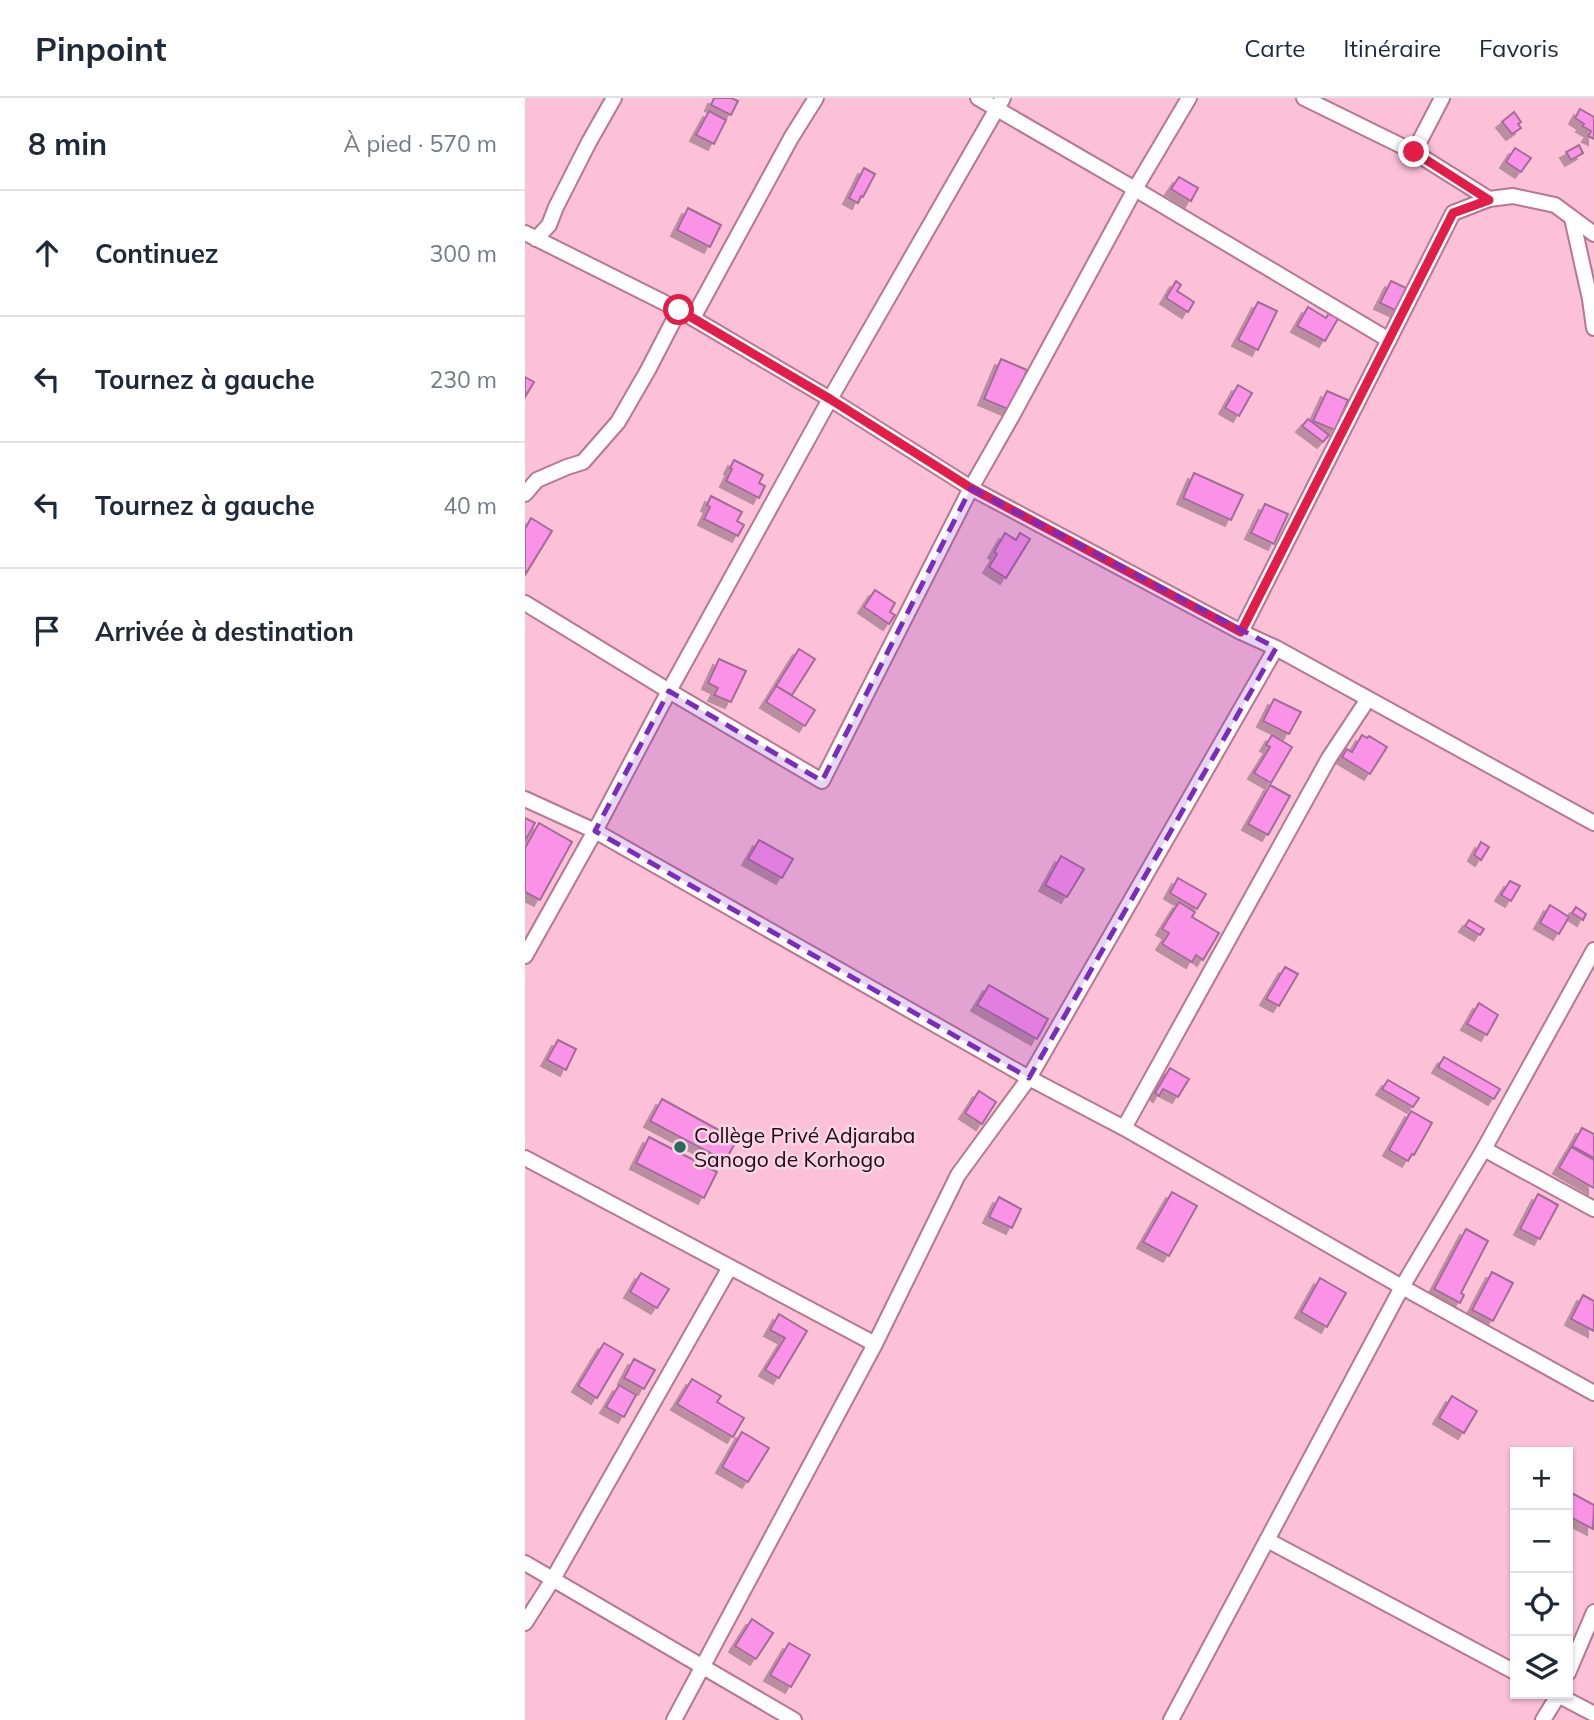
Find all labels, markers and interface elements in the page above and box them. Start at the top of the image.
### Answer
text: Pinpoint [35,28,167,69]
text: Carte [1244,33,1305,63]
text: Itinéraire [1343,33,1441,63]
text: Favoris [1479,33,1559,63]
text: 8 min [28,125,107,163]
text: À pied · 570 m [344,129,497,158]
route end [1398,136,1429,167]
icon: ahead [28,234,66,272]
text: Continuez [95,237,219,270]
text: 300 m [429,239,497,268]
route start [663,294,694,325]
icon: left [28,360,66,398]
text: Tournez à gauche [95,363,315,396]
text: 230 m [429,365,497,394]
icon: left [28,486,66,524]
text: Tournez à gauche [95,489,315,522]
text: 40 m [443,491,497,520]
icon: arrive [28,612,66,650]
text: Arrivée à destination [95,615,354,648]
place label: Collège Privé Adjaraba Sanogo de Korhogo [694,1122,915,1172]
marker: Collège Privé Adjaraba Sanogo de Korhogo [672,1139,688,1155]
map controls [1510,1447,1573,1699]
button: + [1510,1447,1573,1510]
button: − [1510,1510,1573,1573]
button: locate [1510,1573,1573,1636]
button: layers [1510,1636,1573,1699]

